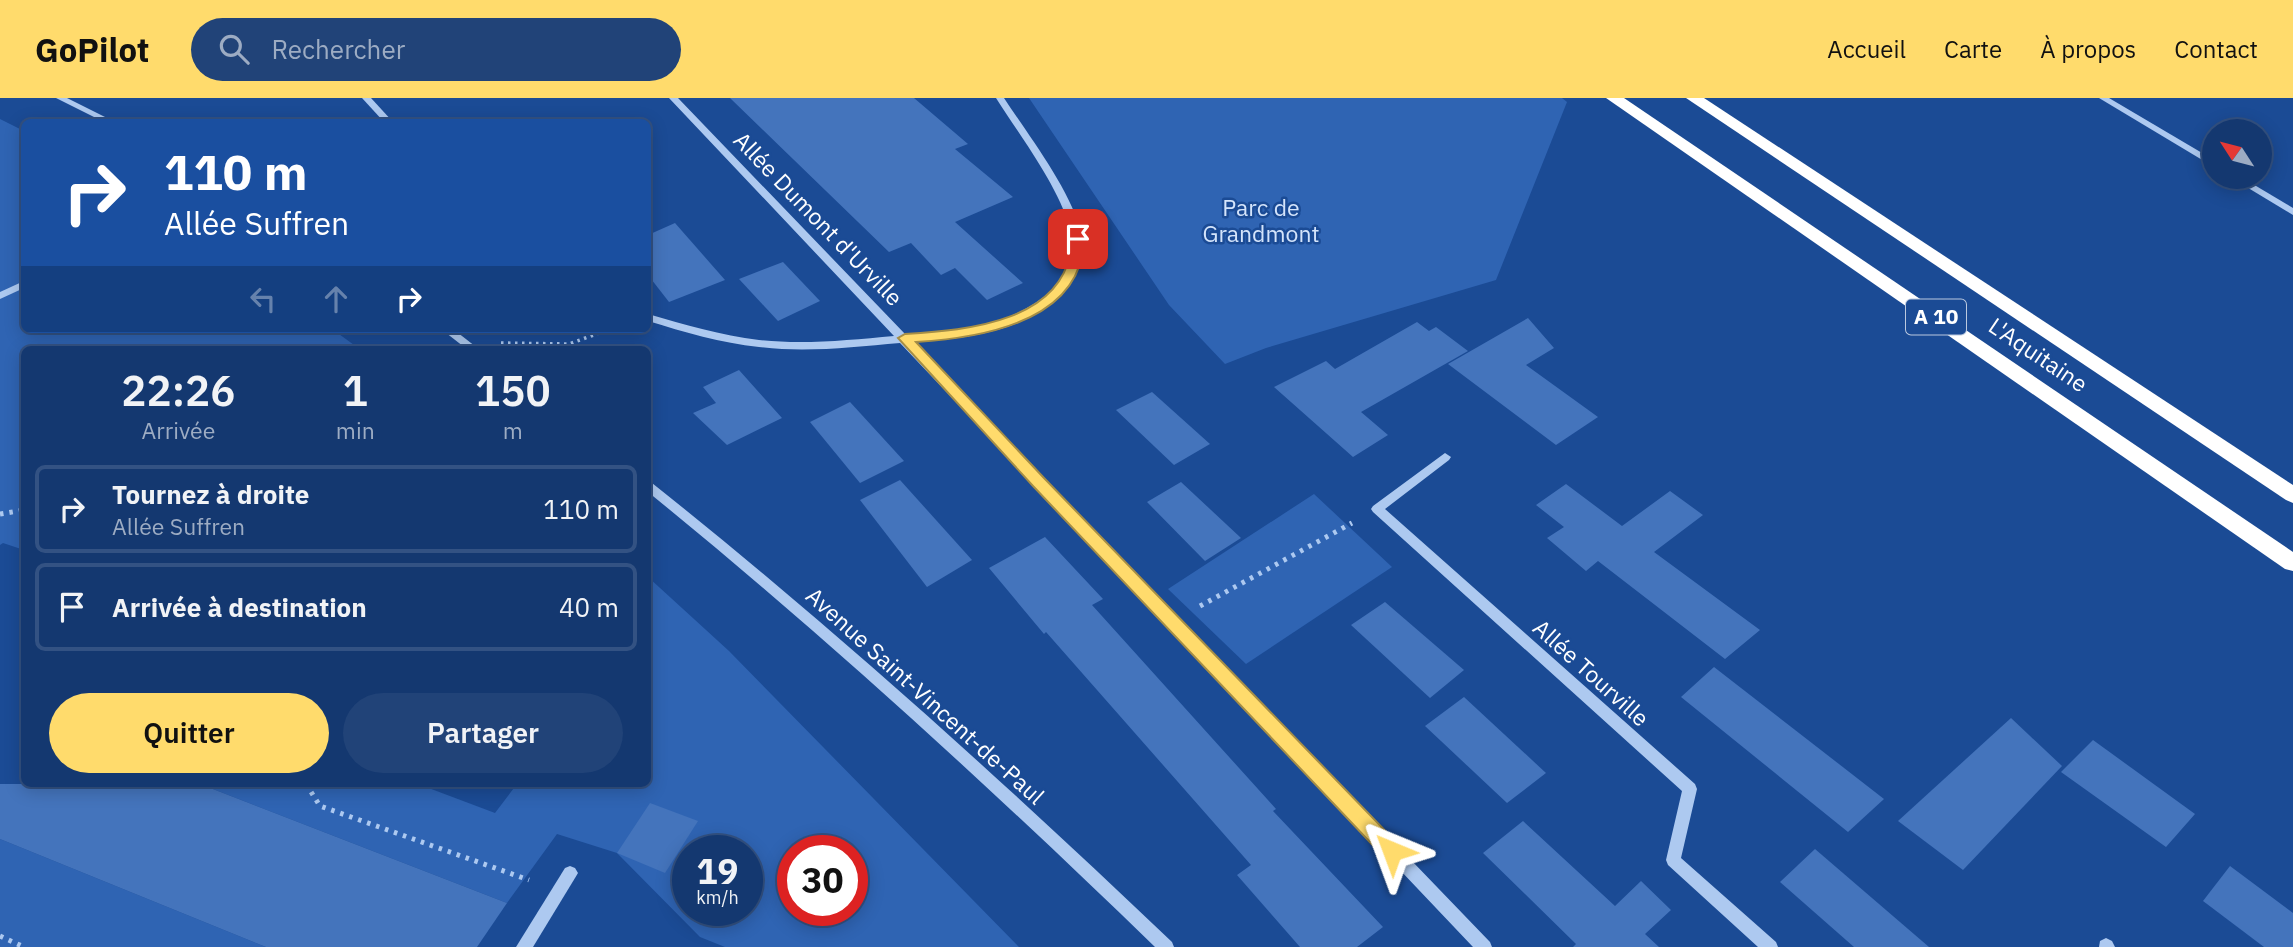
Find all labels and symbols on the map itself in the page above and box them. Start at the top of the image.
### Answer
north arrow [2202,119,2272,189]
street label: Allée Dumont d'Urville [728,125,910,312]
park label: Parc de Grandmont [1202,192,1320,248]
pin [1048,209,1108,269]
road number: A 10 [1906,300,1966,334]
street label: L'Aquitaine [1983,310,2094,398]
street label: Avenue Saint-Vincent-de-Paul [800,580,1051,810]
street label: Allée Tourville [1527,612,1656,732]
position arrow [1355,814,1429,888]
speed limit sign: 30 [777,835,868,926]

